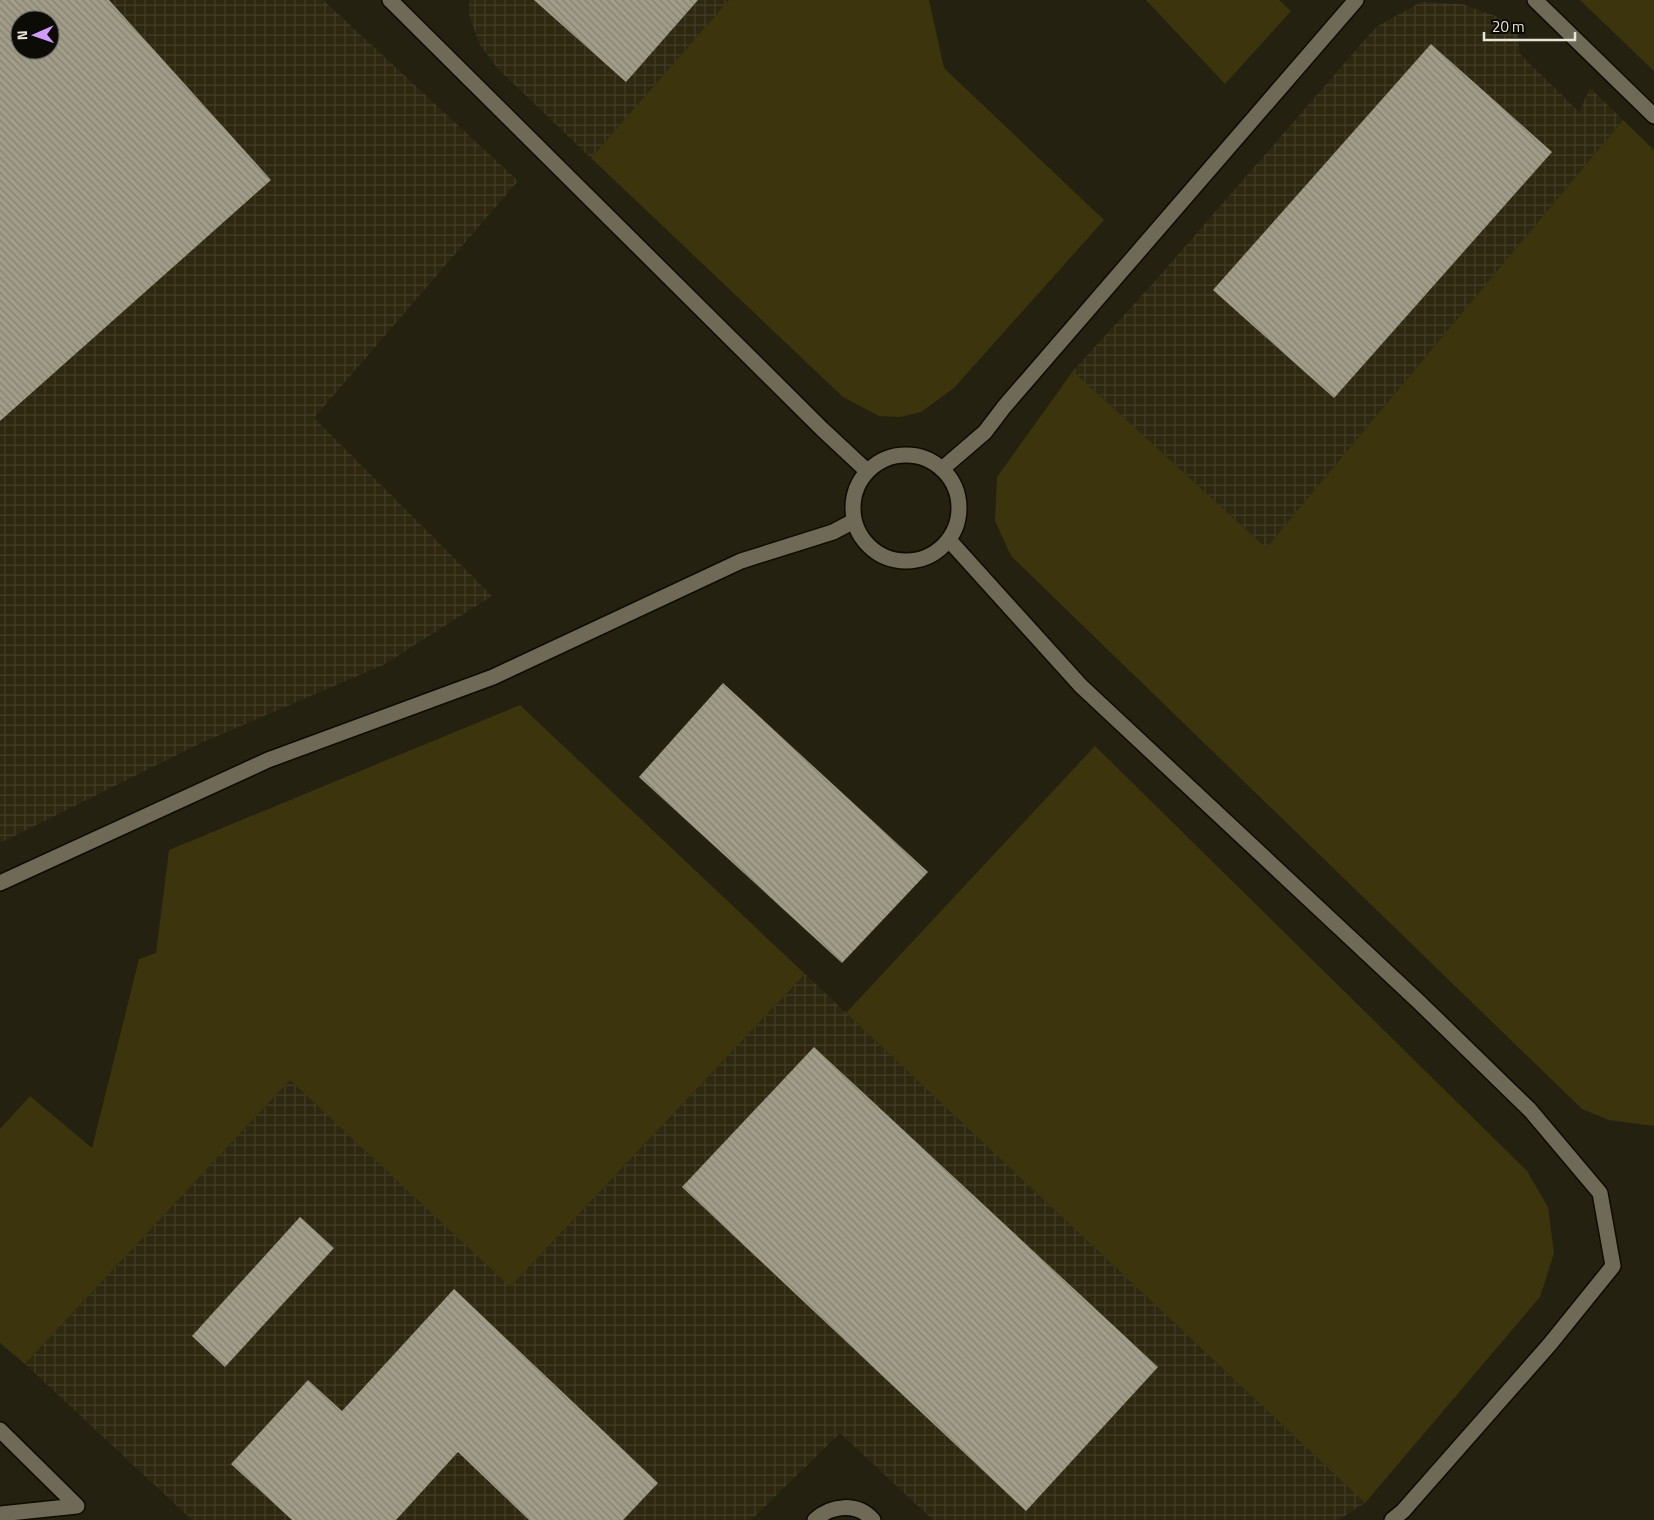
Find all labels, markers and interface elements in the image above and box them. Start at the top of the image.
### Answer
north arrow [10,10,60,60]
scale bar [1484,10,1575,42]
text: 20 m [1492,15,1525,38]
text: N [11,30,32,41]

